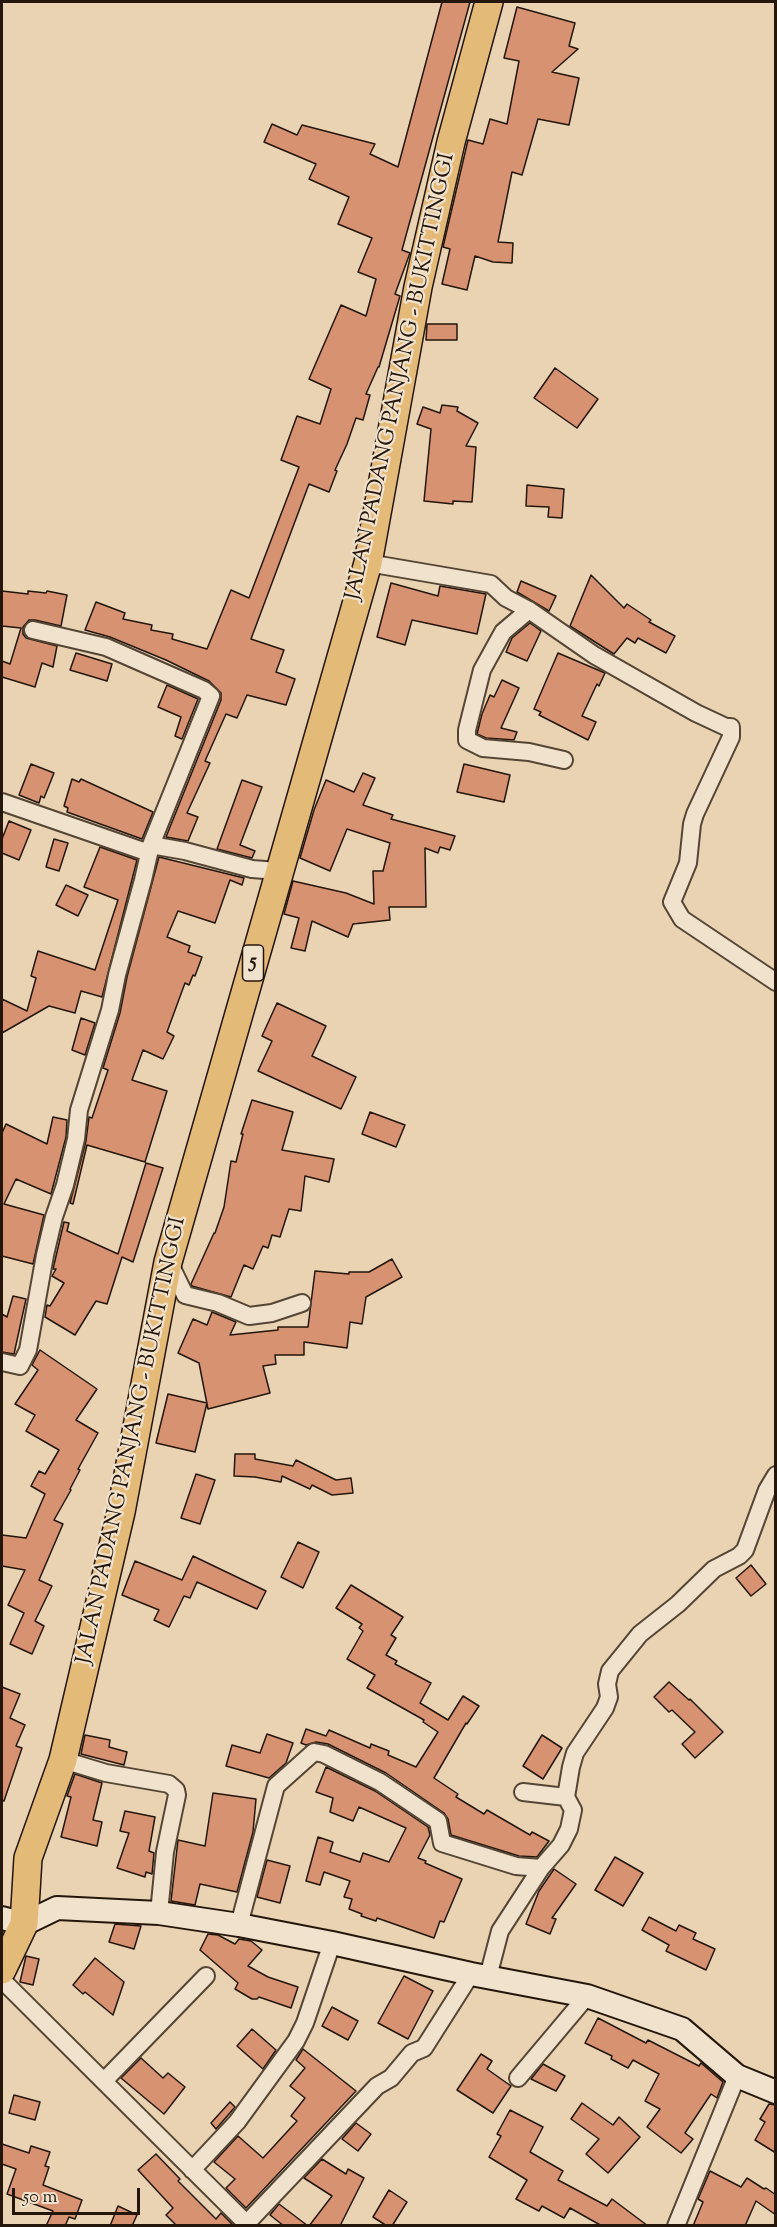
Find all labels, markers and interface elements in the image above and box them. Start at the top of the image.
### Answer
street label: JALAN PADANG PANJANG - BUKITTINGGI [342,151,462,603]
road number: 5 [242,945,264,981]
street label: JALAN PADANG PANJANG - BUKITTINGGI [73,1215,193,1667]
scale bar [15,2176,142,2214]
text: 50 m [23,2185,57,2211]

